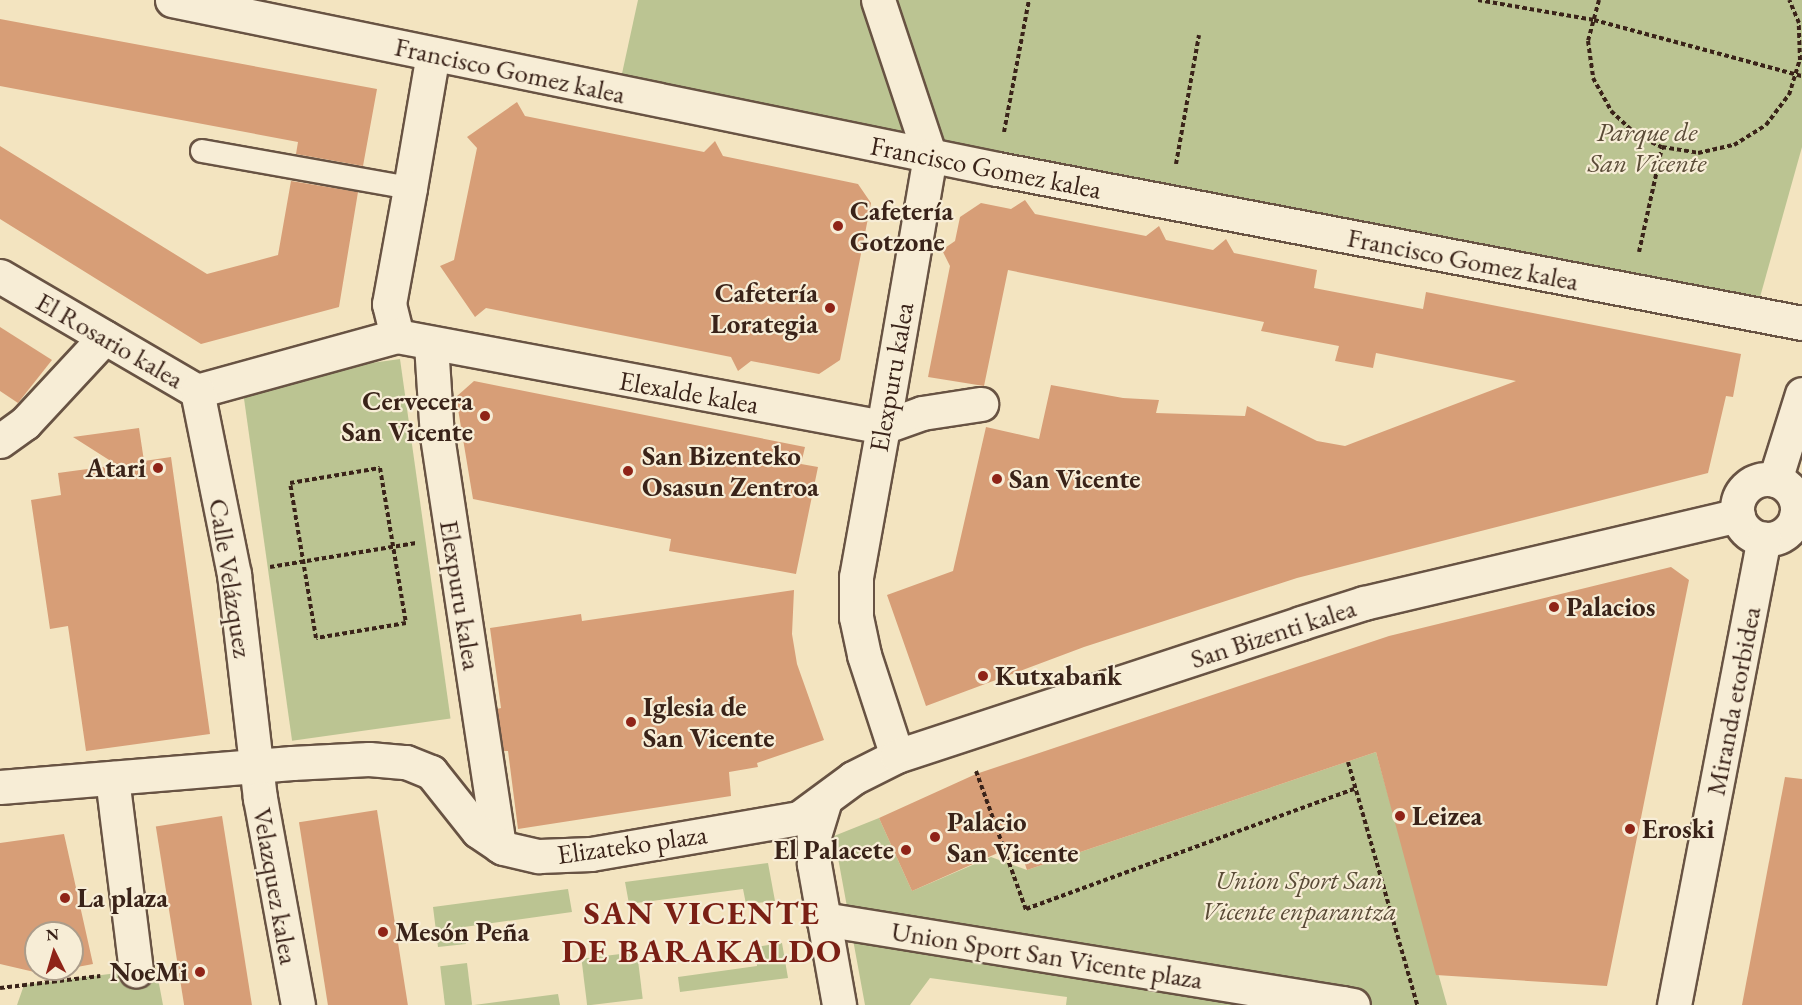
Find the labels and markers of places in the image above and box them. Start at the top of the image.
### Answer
place label: Cafetería Gotzone [850,194,953,257]
marker: Cafetería Gotzone [831,219,845,233]
place label: Cafetería Lorategia [710,276,818,339]
marker: Cafetería Lorategia [823,301,837,315]
place label: Cervecera San Vicente [341,384,473,447]
marker: Cervecera San Vicente [478,409,492,423]
place label: San Bizenteko Osasun Zentroa [642,439,819,502]
place label: Atari [85,452,146,484]
marker: Atari [151,461,165,475]
marker: San Bizenteko Osasun Zentroa [619,462,637,480]
place label: San Vicente [1009,463,1141,495]
marker: San Vicente [990,472,1004,486]
place label: Palacios [1566,591,1655,623]
marker: Palacios [1547,600,1561,614]
place label: Kutxabank [995,660,1122,692]
marker: Kutxabank [976,669,990,683]
place label: Iglesia de San Vicente [643,690,775,753]
marker: Iglesia de San Vicente [624,715,638,729]
place label: Leizea [1412,800,1482,832]
place label: Palacio San Vicente [947,805,1079,868]
marker: Leizea [1393,809,1407,823]
place label: Eroski [1642,813,1714,845]
marker: Eroski [1623,822,1637,836]
marker: Palacio San Vicente [928,830,942,844]
place label: El Palacete [774,834,894,866]
marker: El Palacete [899,843,913,857]
place label: La plaza [77,882,168,914]
marker: La plaza [58,891,72,905]
place label: Mesón Peña [395,916,529,948]
marker: Mesón Peña [376,925,390,939]
place label: NoeMi [110,956,188,988]
marker: NoeMi [193,965,207,979]

